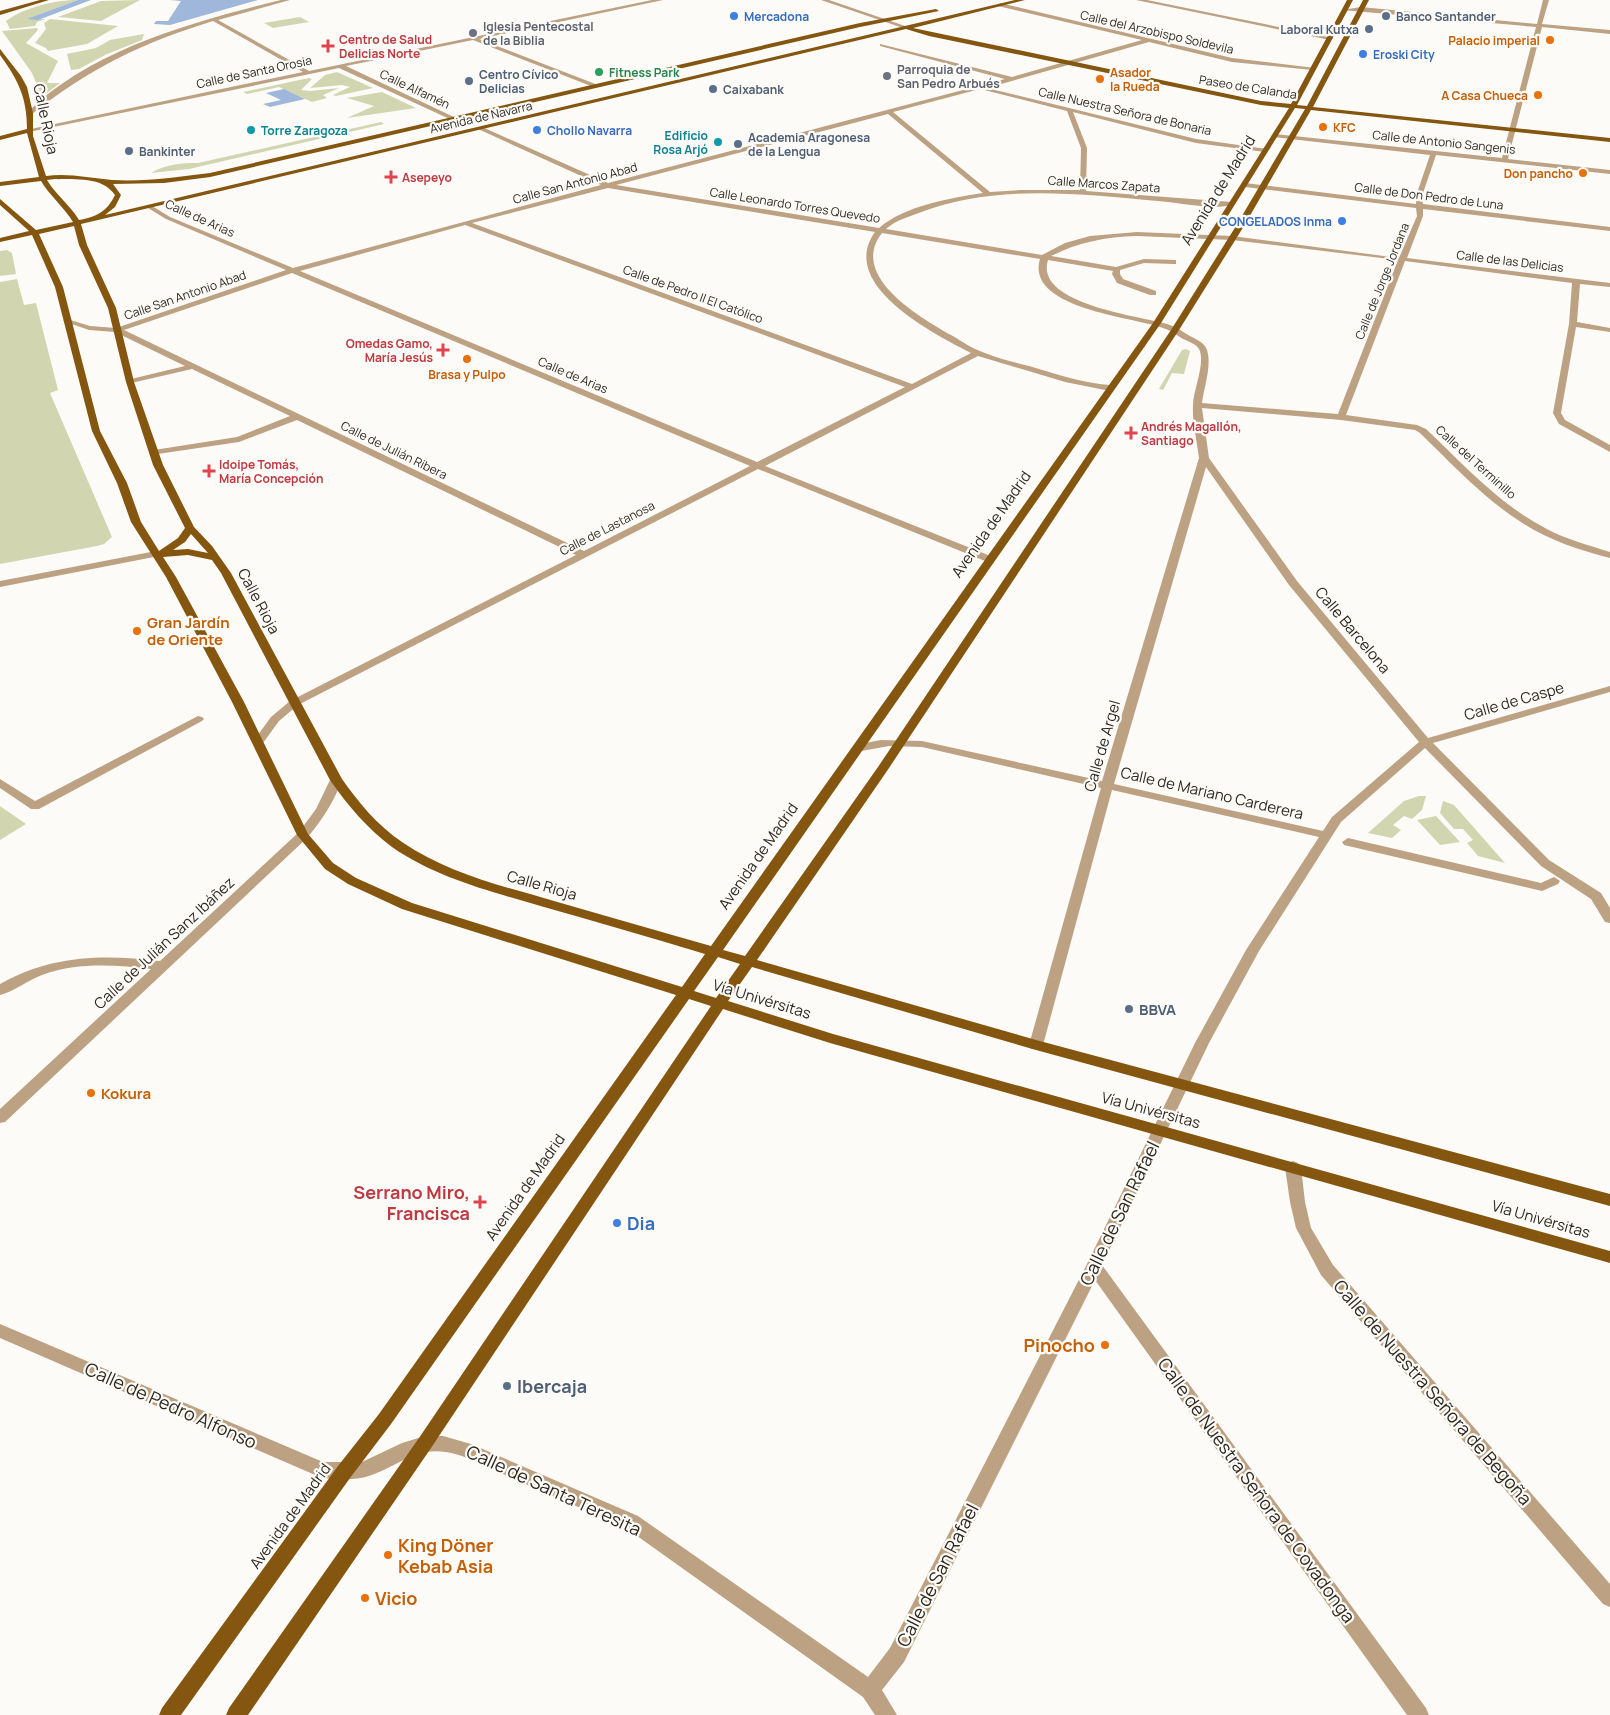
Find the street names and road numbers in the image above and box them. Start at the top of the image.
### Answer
street label: Calle del Arzobispo Soldevila [1079,6,1235,58]
street label: Calle de Santa Orosia [195,51,313,93]
street label: Calle Alfamén [377,65,453,113]
street label: Paseo de Calanda [1198,71,1298,103]
street label: Calle Rioja [28,82,64,156]
street label: Calle Nuestra Señora de Bonaria [1037,83,1213,139]
street label: Avenida de Navarra [428,97,534,137]
street label: Calle de Antonio Sangenis [1372,126,1516,158]
street label: Avenida de Madrid [1176,131,1260,249]
street label: Calle San Antonio Abad [511,158,639,208]
street label: Calle Marcos Zapata [1047,172,1161,196]
street label: Calle de Don Pedro de Luna [1353,178,1505,214]
street label: Calle Leonardo Torres Quevedo [709,183,881,227]
street label: Calle de Arias [163,195,237,241]
street label: Calle de Jorge Jordana [1351,220,1413,342]
street label: Calle de las Delicias [1455,246,1565,276]
street label: Calle de Pedro II El Católico [621,261,765,327]
street label: Calle San Antonio Abad [122,266,248,324]
street label: Calle de Arias [535,353,611,397]
street label: Calle de Julián Ribera [338,417,450,483]
street label: Calle del Terminillo [1432,421,1520,503]
street label: Avenida de Madrid [946,466,1036,582]
street label: Calle de Lastanosa [557,497,657,559]
street label: Calle Rioja [233,564,285,638]
street label: Calle Barcelona [1311,582,1395,678]
street label: Calle de Caspe [1462,677,1567,725]
street label: Calle de Argel [1079,698,1125,794]
street label: Calle de Mariano Carderera [1119,762,1305,824]
street label: Avenida de Madrid [713,798,803,914]
street label: Calle Rioja [505,865,579,905]
street label: Calle de Julián Sanz Ibáñez [89,872,239,1014]
street label: Vía Univérsitas [710,974,814,1024]
street label: Vía Univérsitas [1099,1087,1203,1133]
street label: Avenida de Madrid [480,1129,570,1245]
street label: Calle de San Rafael [1074,1137,1164,1289]
street label: Vía Univérsitas [1489,1195,1593,1243]
street label: Calle de Nuestra Señora de Begoña [1328,1274,1538,1510]
street label: Calle de Nuestra Señora de Covadonga [1153,1353,1361,1627]
street label: Calle de Pedro Alfonso [81,1356,261,1454]
street label: Calle de Santa Teresita [463,1439,645,1541]
street label: Avenida de Madrid [245,1459,335,1573]
street label: Calle de San Rafael [890,1499,984,1651]

